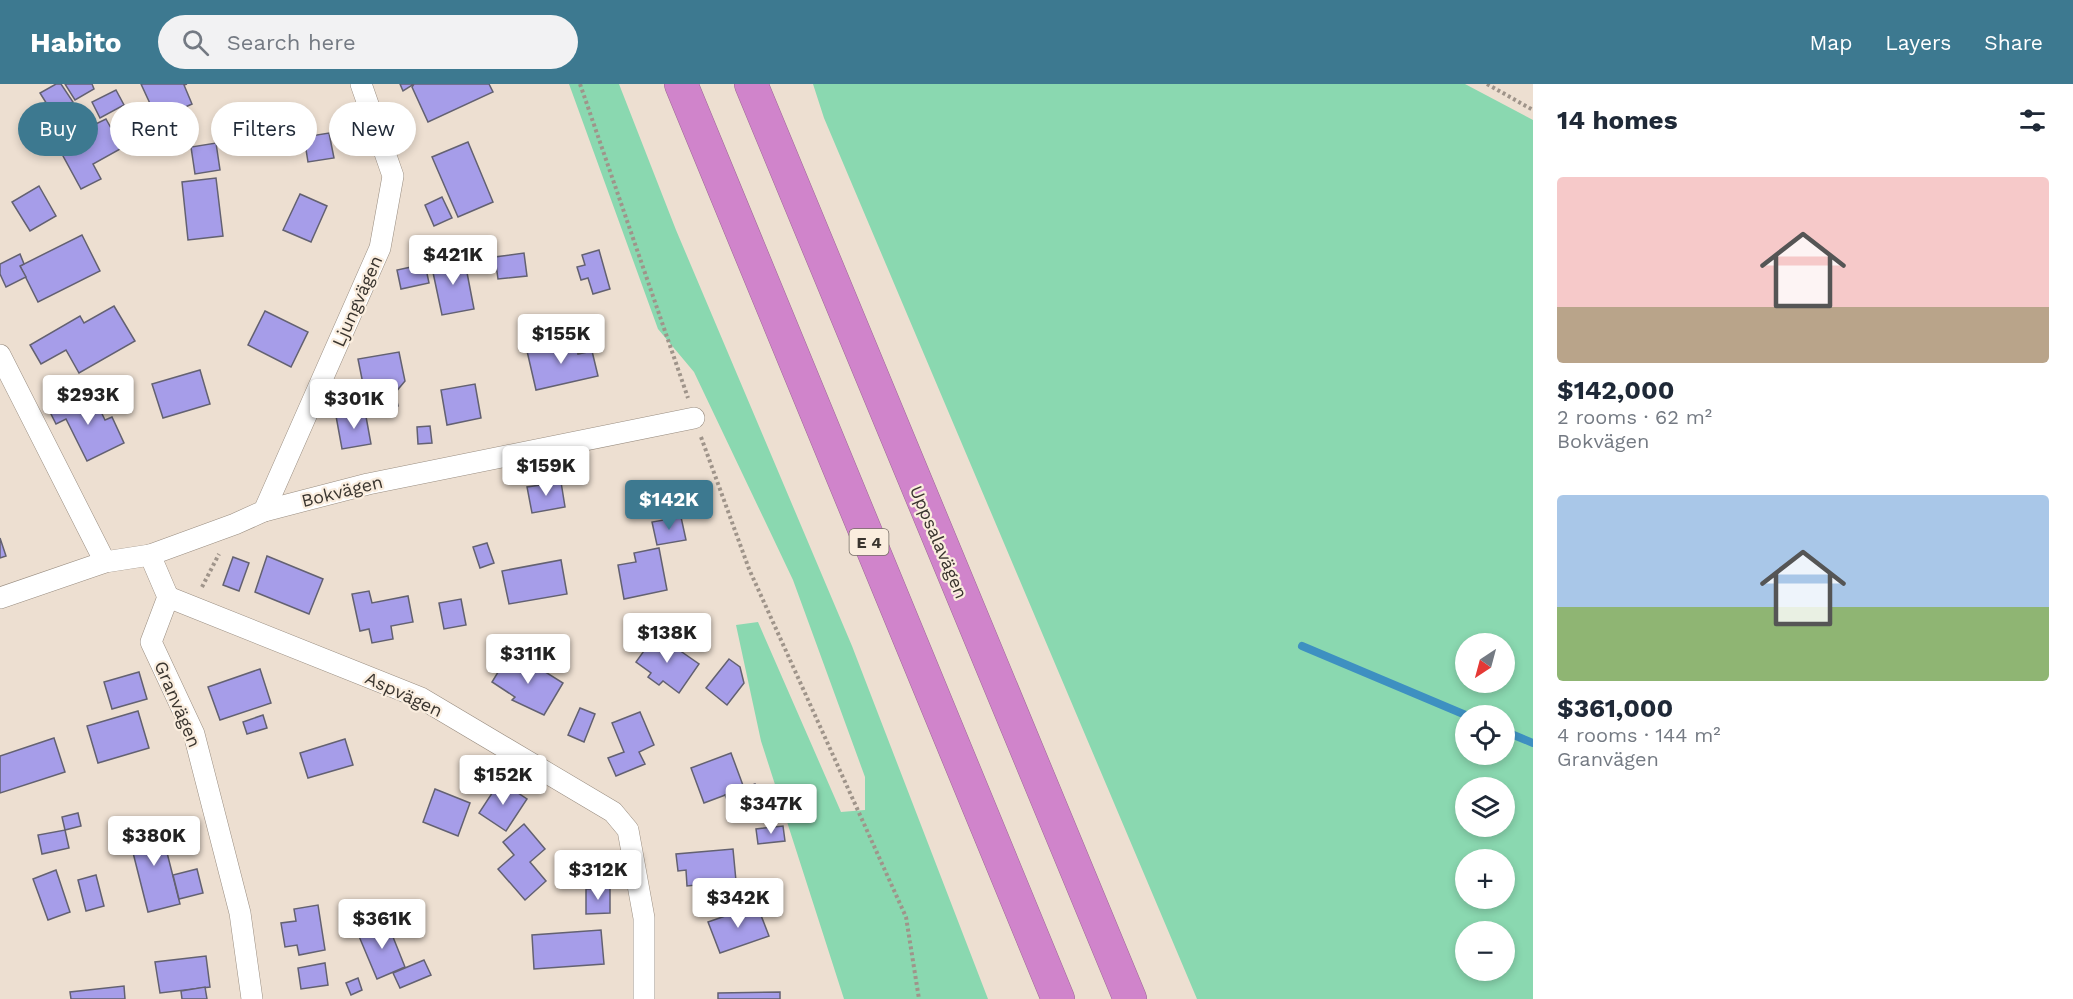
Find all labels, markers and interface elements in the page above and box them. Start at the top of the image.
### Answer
search box [158,15,578,69]
text: Habito [30,26,122,59]
icon: search [179,26,212,59]
text: Search here [227,30,356,55]
text: Map [1809,30,1852,55]
text: Layers [1885,30,1951,55]
text: Share [1984,30,2043,55]
chip: Buy [18,102,98,156]
chip: Rent [110,102,199,156]
chip: Filters [211,102,317,156]
chip: New [329,102,416,156]
icon: filters [2016,104,2049,137]
text: 14 homes [1557,105,1678,135]
icon: home [1749,216,1857,324]
pin: $421K [411,235,495,286]
text: $421K [423,242,483,266]
street label: Ljungvägen [328,252,386,350]
pin: $155K [519,314,603,365]
text: $155K [532,321,590,345]
pin: $293K [46,375,130,426]
text: $142,000 [1557,375,1674,405]
pin: $301K [312,379,396,430]
text: $293K [57,382,119,406]
text: $301K [324,386,384,410]
text: 2 rooms · 62 m² [1557,405,1712,429]
text: Bokvägen [1557,429,1649,453]
pin: $159K [504,446,588,497]
text: $159K [516,453,576,477]
street label: Bokvägen [299,471,385,511]
pin: $142K [627,480,711,531]
street label: Uppsalavägen [906,482,972,602]
text: $142K [639,487,699,511]
road number: E 4 [850,529,888,555]
icon: home [1749,534,1857,642]
pin: $138K [625,613,709,664]
text: $138K [637,620,697,644]
north arrow [1455,633,1515,693]
map controls [1455,633,1515,981]
pin: $311K [486,634,570,685]
text: $311K [500,641,556,665]
street label: Granvägen [150,658,206,750]
street label: Aspvägen [362,667,446,721]
text: $361,000 [1557,693,1673,723]
button: locate [1455,705,1515,765]
text: 4 rooms · 144 m² [1557,723,1721,747]
text: Granvägen [1557,747,1659,771]
pin: $152K [461,755,545,806]
text: $152K [474,762,532,786]
button: layers [1455,777,1515,837]
pin: $347K [729,784,813,835]
text: $347K [740,791,802,815]
pin: $380K [112,816,196,867]
text: $380K [122,823,186,847]
button: + [1455,849,1515,909]
pin: $312K [556,850,640,901]
text: $312K [568,857,628,881]
pin: $342K [696,878,780,929]
text: $342K [706,885,770,909]
pin: $361K [340,899,424,950]
text: $361K [352,906,412,930]
button: − [1455,921,1515,981]

